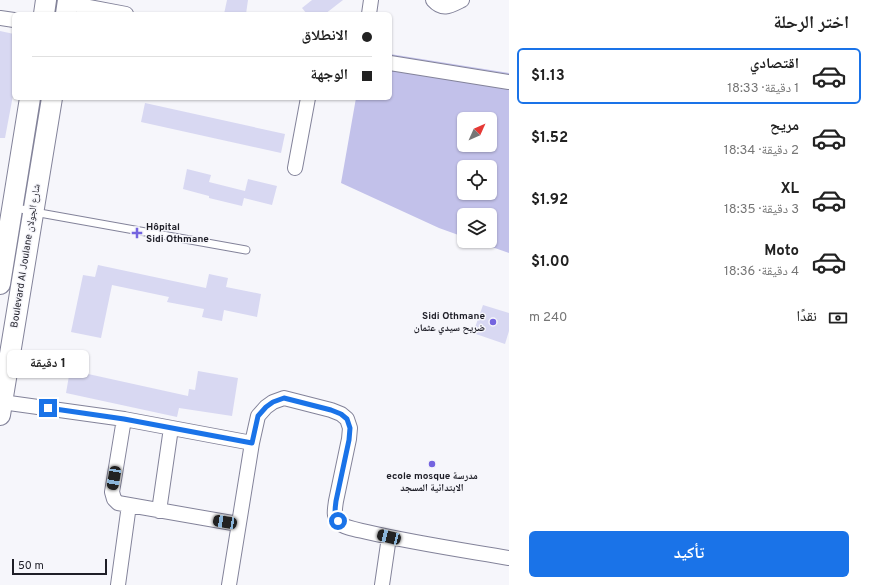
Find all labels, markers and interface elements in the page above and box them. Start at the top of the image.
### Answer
text: اختر الرحلة [774,12,849,35]
text: الانطلاق [302,27,348,46]
text: اقتصادي [750,55,799,74]
icon: car [811,58,847,94]
text: الوجهة [310,66,348,85]
text: $1.13 [531,67,565,86]
text: 1 دقيقة · 18:33 [727,81,799,97]
north arrow [457,112,497,152]
map controls [457,112,497,248]
text: مريح [770,117,799,136]
icon: car [811,120,847,156]
text: $1.52 [531,129,568,148]
text: 2 دقيقة · 18:34 [724,143,799,159]
button: locate [457,160,497,200]
text: XL [781,180,799,199]
icon: car [811,182,847,218]
street label: Boulevard Al Joulane شارع الجولان [8,183,44,329]
text: $1.92 [531,191,568,210]
text: 3 دقيقة · 18:35 [724,202,799,218]
button: layers [457,208,497,248]
place label: Hôpital Sidi Othmane [146,221,209,246]
marker: Hôpital Sidi Othmane [131,227,143,239]
text: Moto [764,242,799,261]
icon: car [811,244,847,280]
text: $1.00 [531,253,570,272]
text: 4 دقيقة · 18:36 [724,264,799,280]
icon: cash [827,307,849,329]
text: نقدًا [796,308,817,327]
place label: Sidi Othmane ضريح سيدي عثمان [414,310,485,335]
text: 240 m [529,310,567,326]
marker: Sidi Othmane ضريح سيدي عثمان [488,317,498,327]
callout: 1 دقيقة [7,350,89,378]
text: 1 دقيقة [30,356,66,372]
route end [39,399,57,417]
marker: ecole mosque مدرسة الابتدائية المسجد [427,459,437,469]
car [106,465,122,491]
place label: ecole mosque مدرسة الابتدائية المسجد [386,470,478,495]
route start [329,512,347,530]
car [212,514,238,530]
car [376,528,402,546]
button: تأكيد [529,531,849,577]
scale bar [12,557,107,576]
text: 50 m [18,559,44,573]

